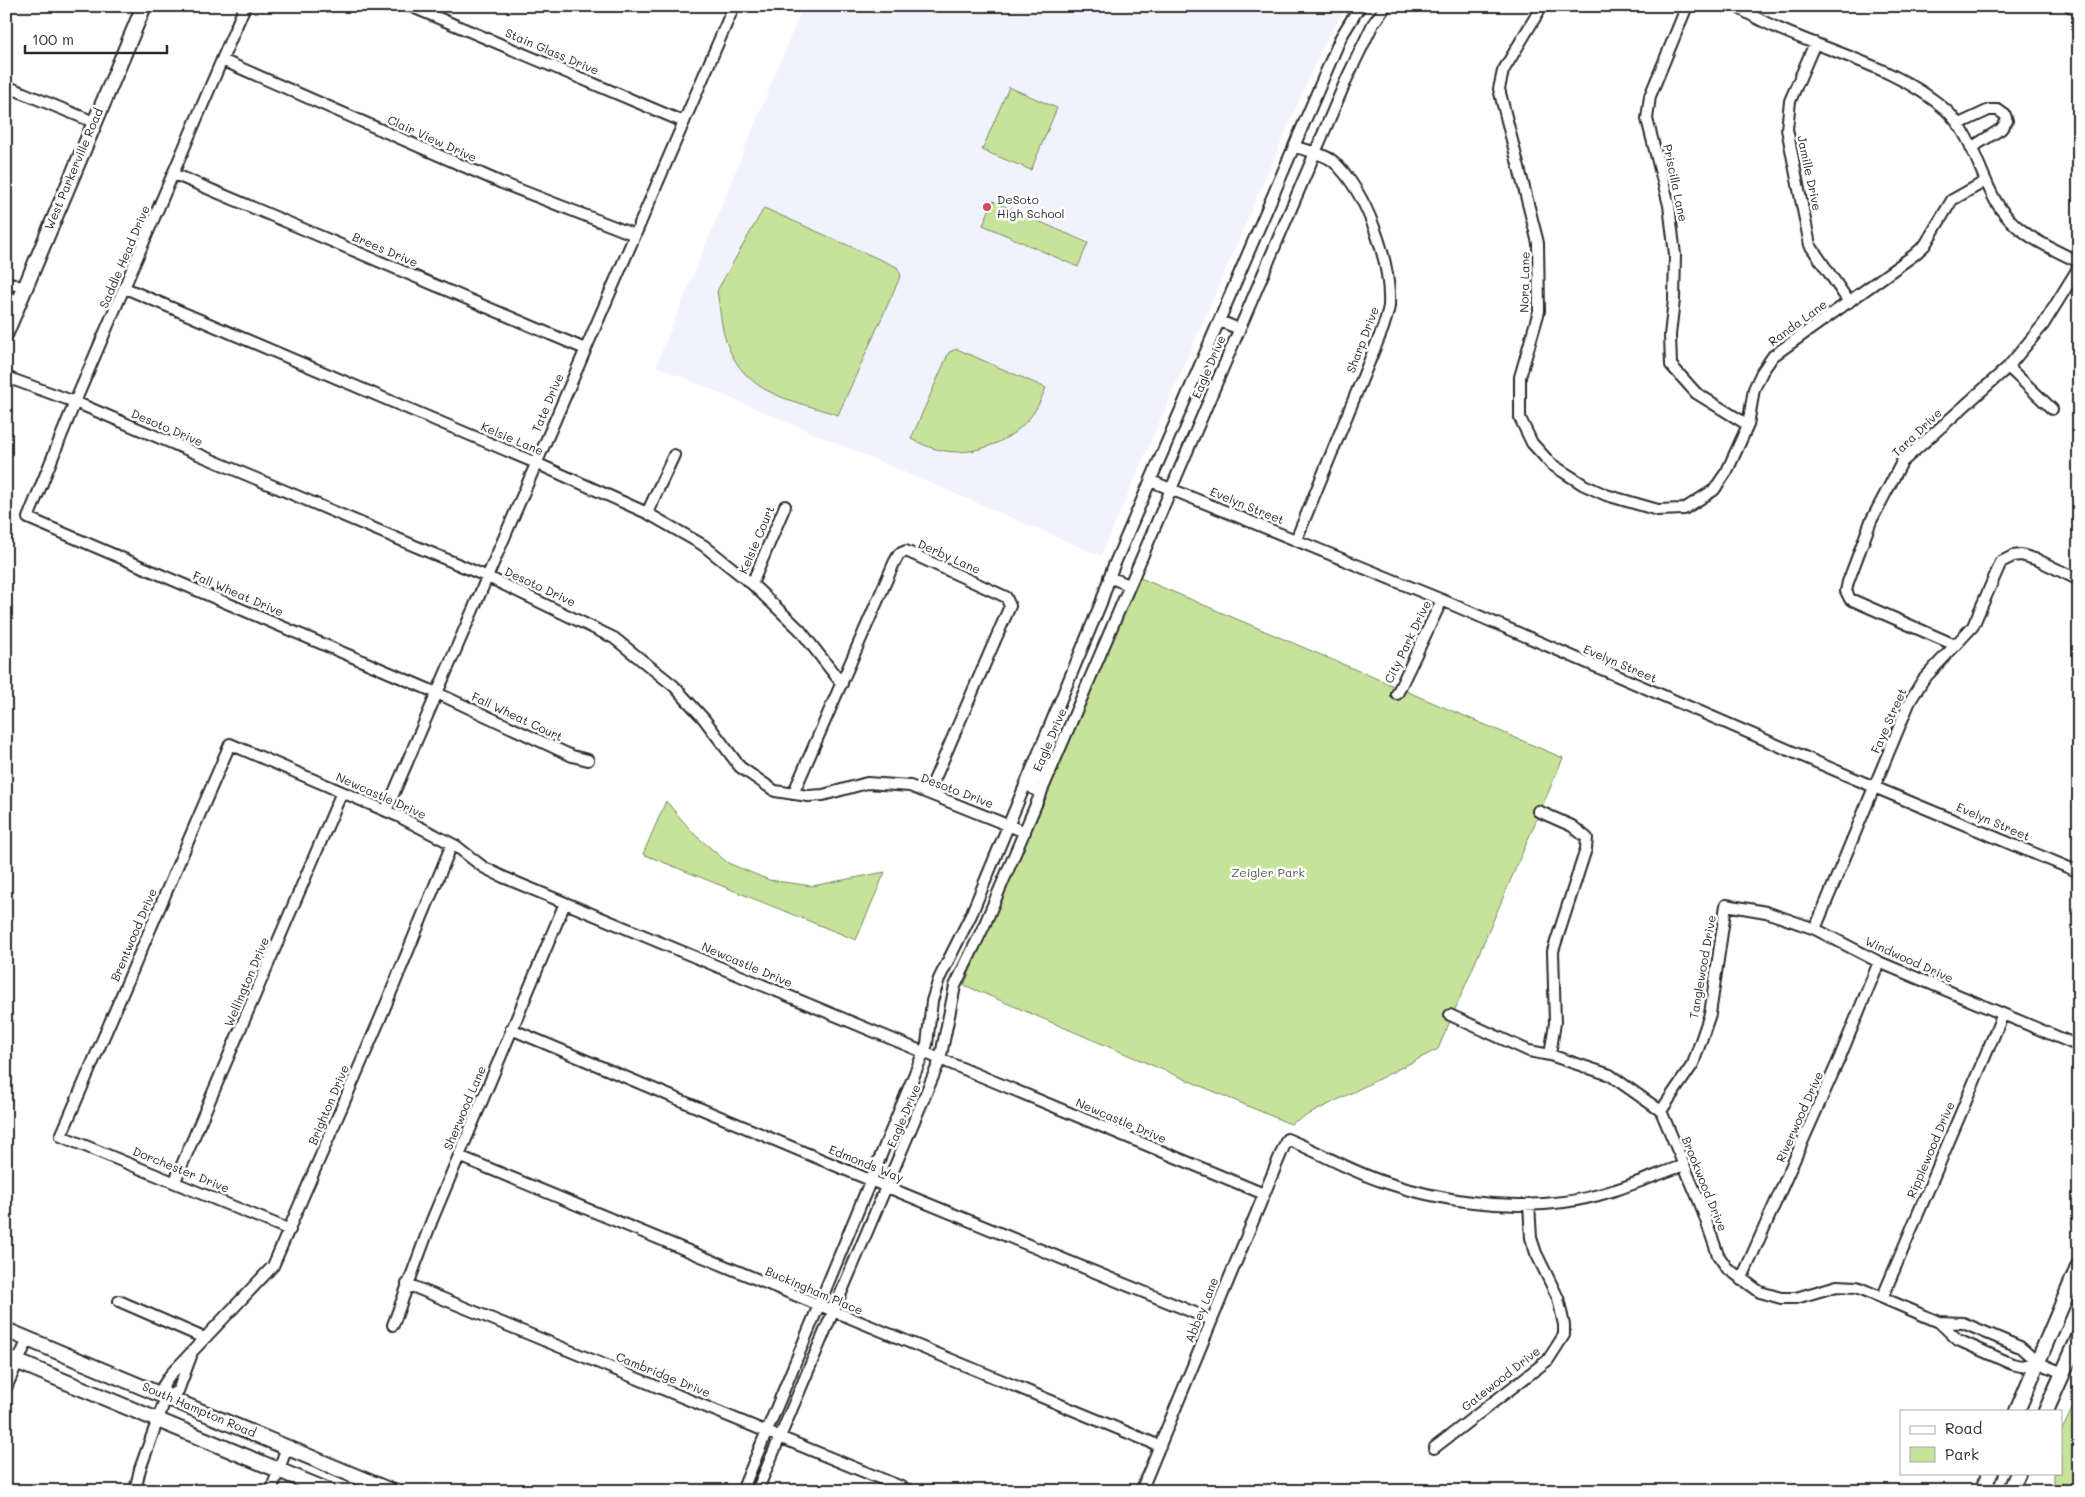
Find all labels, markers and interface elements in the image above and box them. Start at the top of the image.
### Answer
scale bar [25,22,168,54]
street label: Stain Glass Drive [503,24,602,78]
text: 100 m [32,29,74,49]
street label: West Parkerville Road [40,105,106,232]
street label: Clair View Drive [385,111,480,165]
street label: Jamille Drive [1794,134,1826,212]
street label: Priscilla Lane [1660,143,1692,223]
place label: DeSoto High School [997,191,1065,221]
marker: DeSoto High School [981,201,993,213]
street label: Saddle Head Drive [95,203,153,311]
street label: Brees Drive [350,228,421,270]
street label: Nora Lane [1515,251,1533,313]
street label: Randa Lane [1765,296,1830,349]
street label: Sharp Drive [1342,304,1382,375]
street label: Eagle Drive [1188,333,1229,401]
street label: Tate Drive [528,371,567,434]
street label: Desoto Drive [129,405,206,449]
street label: Tara Drive [1888,405,1945,460]
street label: Kelsie Lane [479,418,546,458]
street label: Evelyn Street [1208,483,1287,527]
street label: Kelsie Court [735,503,778,576]
street label: Derby Lane [915,535,983,577]
street label: Desoto Drive [502,563,579,610]
street label: Fall Wheat Drive [191,567,286,619]
street label: City Park Drive [1380,597,1434,686]
street label: Evelyn Street [1581,640,1660,686]
street label: Faye Street [1867,685,1910,756]
street label: Fall Wheat Court [469,688,566,744]
street label: Eagle Drive [1029,706,1070,774]
street label: Newcastle Drive [334,768,429,822]
street label: Desoto Drive [919,769,996,811]
street label: Evelyn Street [1954,798,2033,844]
park label: Zeigler Park [1231,864,1305,880]
street label: Brentwood Drive [106,886,160,984]
street label: Tanglewood Drive [1685,914,1719,1020]
street label: Windwood Drive [1863,932,1956,986]
street label: Wellington Drive [220,934,272,1029]
street label: Newcastle Drive [700,938,795,990]
street label: Brighton Drive [304,1062,352,1147]
street label: Sherwood Lane [439,1063,489,1152]
street label: Riverwood Drive [1772,1069,1826,1165]
street label: Eagle Drive [883,1082,924,1150]
street label: Newcastle Drive [1074,1094,1169,1146]
street label: Ripplewood Drive [1903,1099,1958,1200]
street label: Brookwood Drive [1679,1134,1731,1233]
street label: Edmonds Way [827,1141,906,1185]
street label: Dorchester Drive [131,1142,232,1196]
street label: Buckingham Place [763,1262,866,1318]
street label: Abbey Lane [1181,1275,1221,1345]
street label: Gatewood Drive [1458,1342,1543,1414]
street label: Cambridge Drive [614,1348,713,1400]
street label: South Hampton Road [140,1378,259,1440]
legend [1900,1410,2062,1474]
text: Road [1945,1418,1982,1438]
text: Park [1945,1444,1979,1464]

